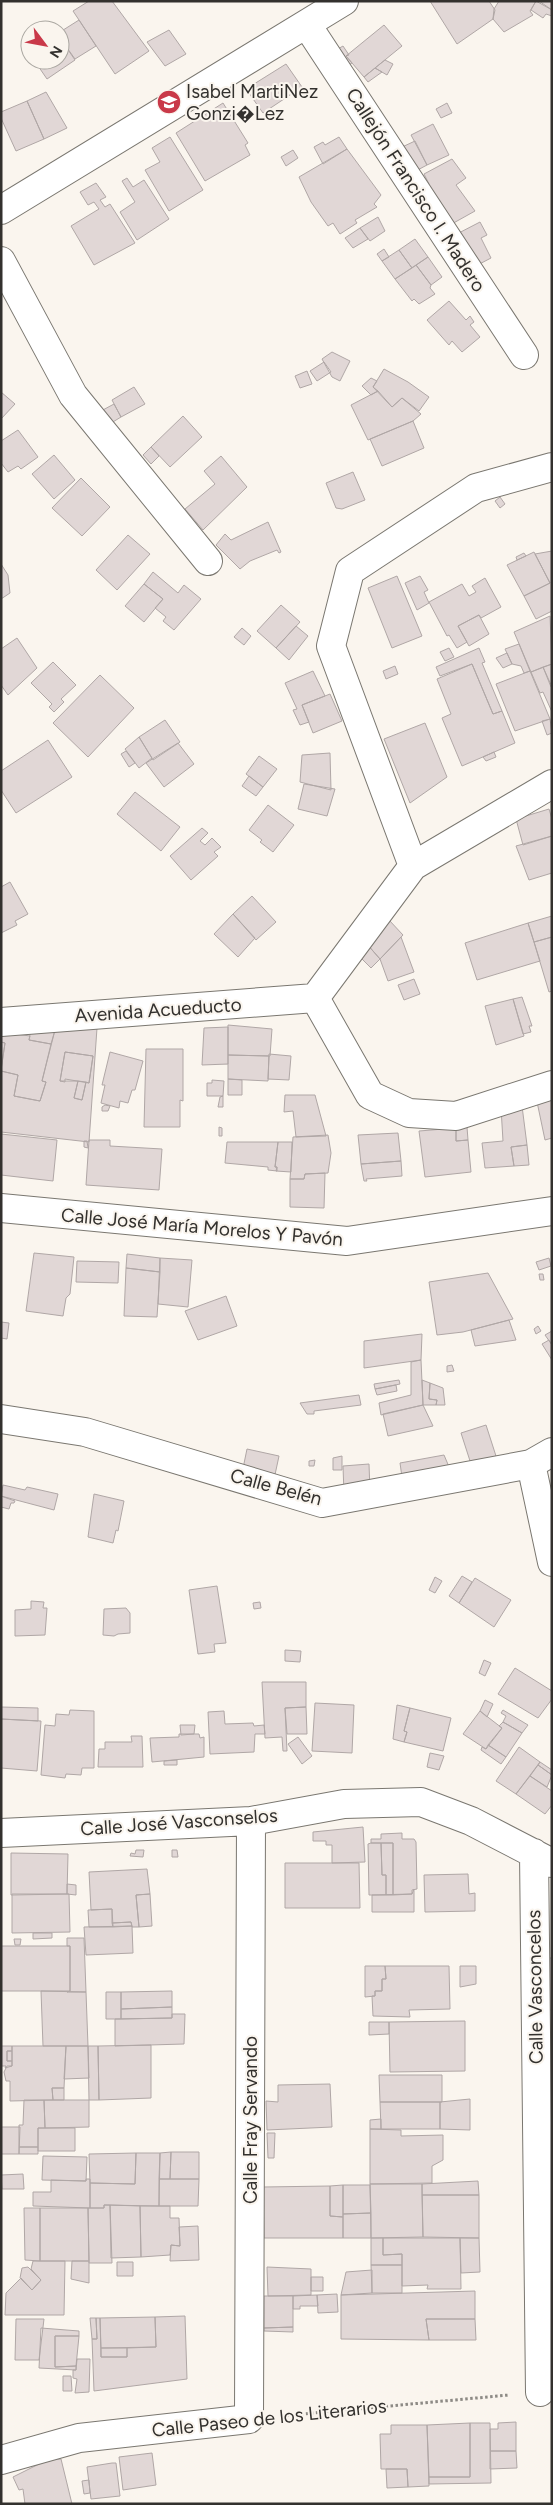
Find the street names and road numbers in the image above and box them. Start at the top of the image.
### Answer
street label: Callejón Francisco I. Madero [341,84,491,296]
street label: Avenida Acueducto [74,993,242,1027]
street label: Calle José María Morelos Y Pavón [60,1203,344,1251]
street label: Calle Belén [228,1464,324,1510]
street label: Calle José Vasconselos [80,1804,279,1840]
street label: Calle Vasconcelos [522,1909,548,2064]
street label: Calle Fray Servando [239,2036,262,2204]
street label: Calle Paseo de los Literarios [151,2394,388,2442]

